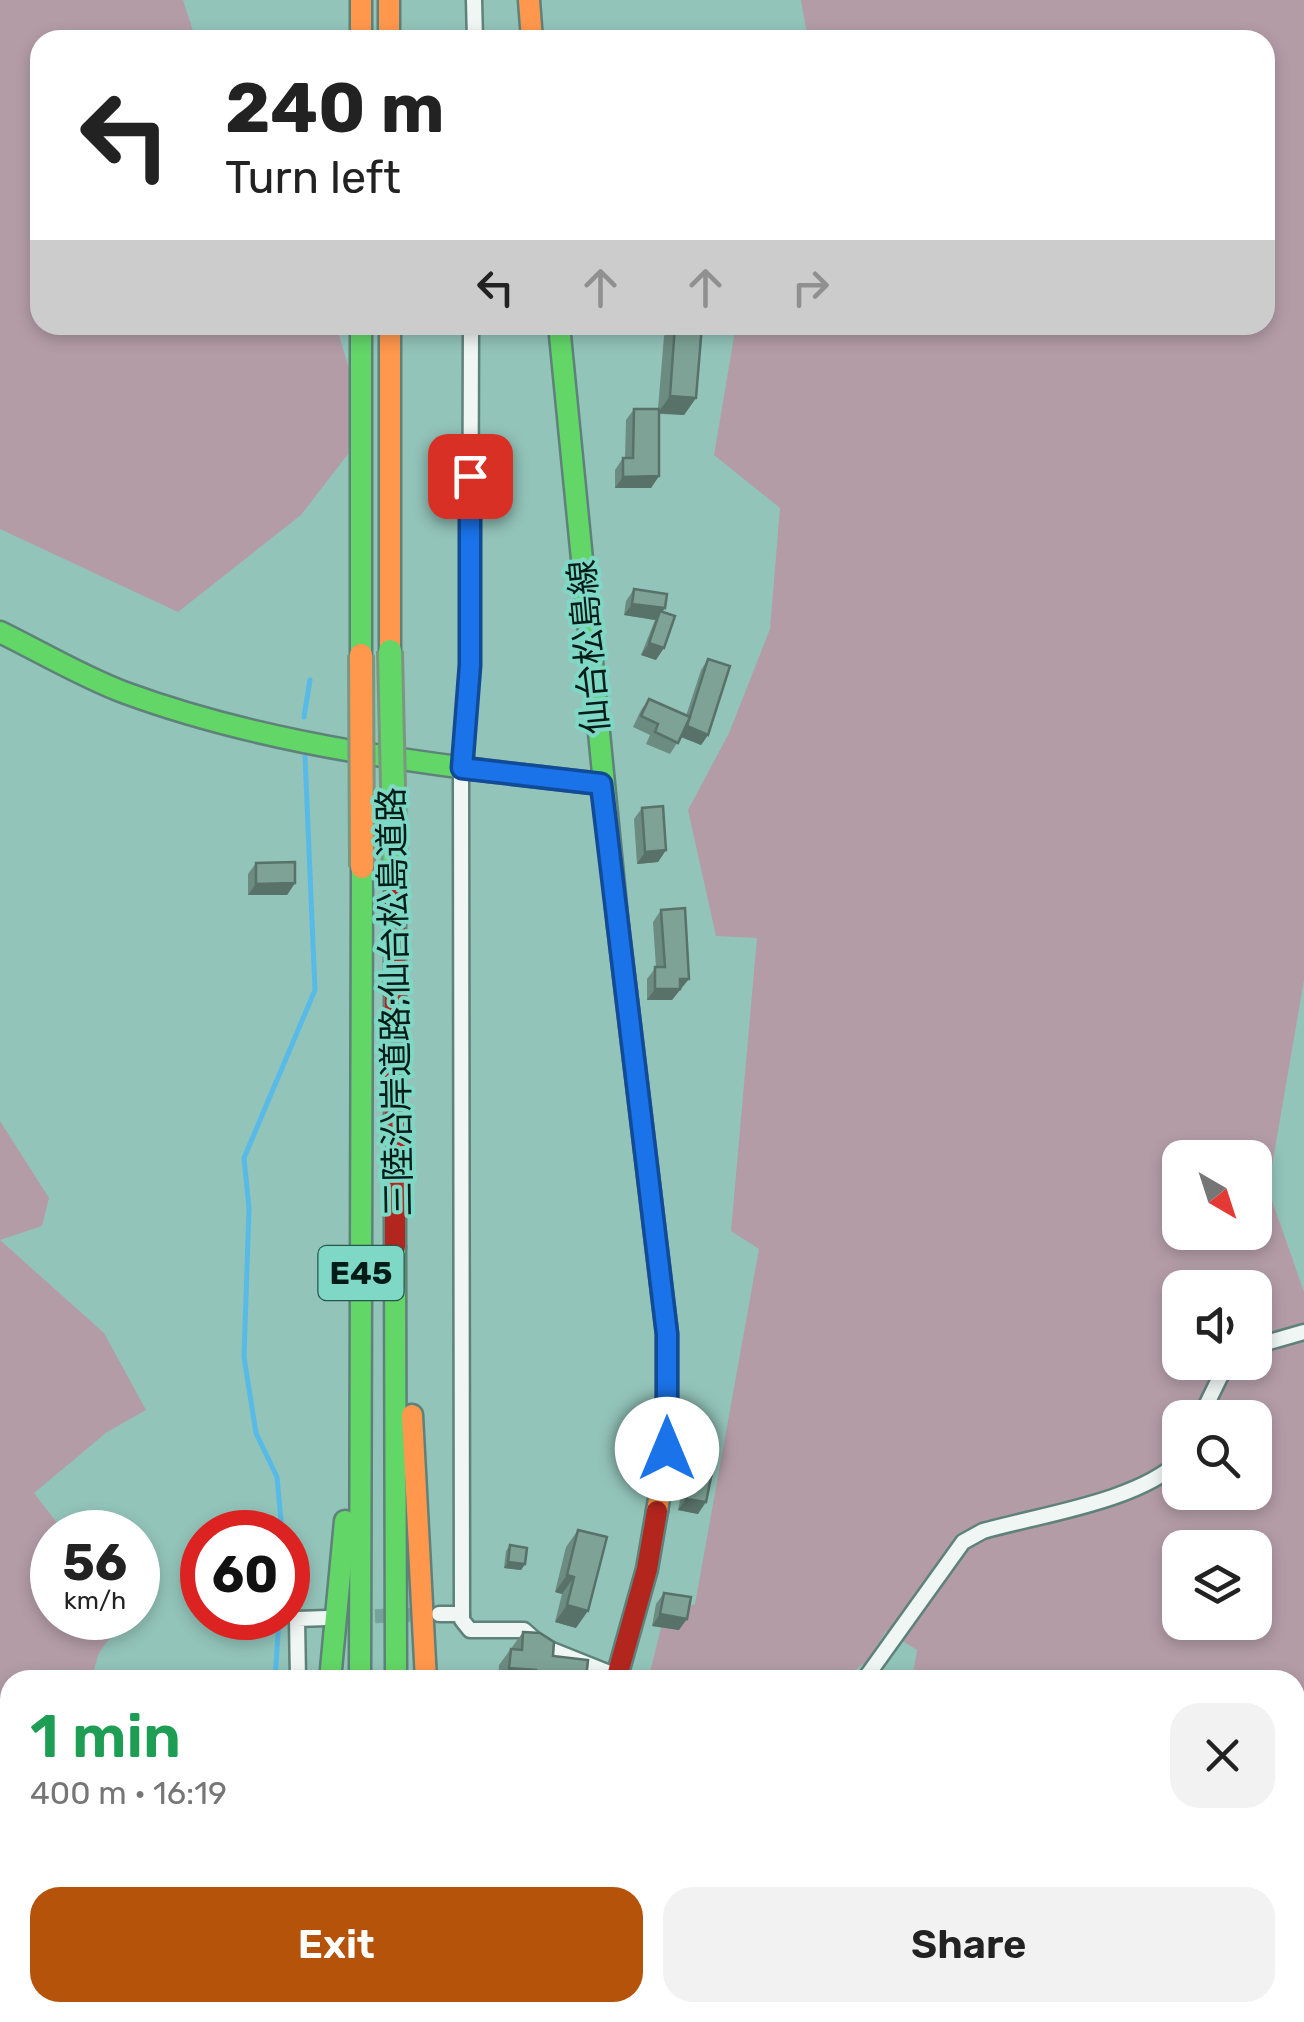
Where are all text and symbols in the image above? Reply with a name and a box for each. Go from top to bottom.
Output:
text: 240 m [225,67,445,150]
icon: left [60,70,190,200]
text: Turn left [225,151,401,204]
icon: left [468,260,523,315]
icon: ahead [573,260,628,315]
icon: ahead [678,260,733,315]
icon: right [783,260,838,315]
pin [428,434,513,519]
icon: arrive [443,449,498,504]
street label: 仙台松島線 [560,558,618,736]
street label: 三陸沿岸道路;仙台松島道路 [370,787,420,1217]
north arrow [1162,1140,1272,1250]
map controls [1162,1140,1272,1640]
road number: E45 [318,1246,404,1300]
button: sound [1162,1270,1272,1380]
position arrow [615,1397,719,1501]
button: search [1162,1400,1272,1510]
speed limit sign: 60 [180,1510,310,1640]
button: layers [1162,1530,1272,1640]
text: 56 [63,1533,127,1593]
text: km/h [64,1586,126,1615]
text: 1 min [30,1701,181,1772]
button: close [1170,1703,1275,1808]
text: 400 m · 16:19 [30,1774,227,1812]
button: Exit [30,1887,643,2002]
button: Share [663,1887,1275,2002]

